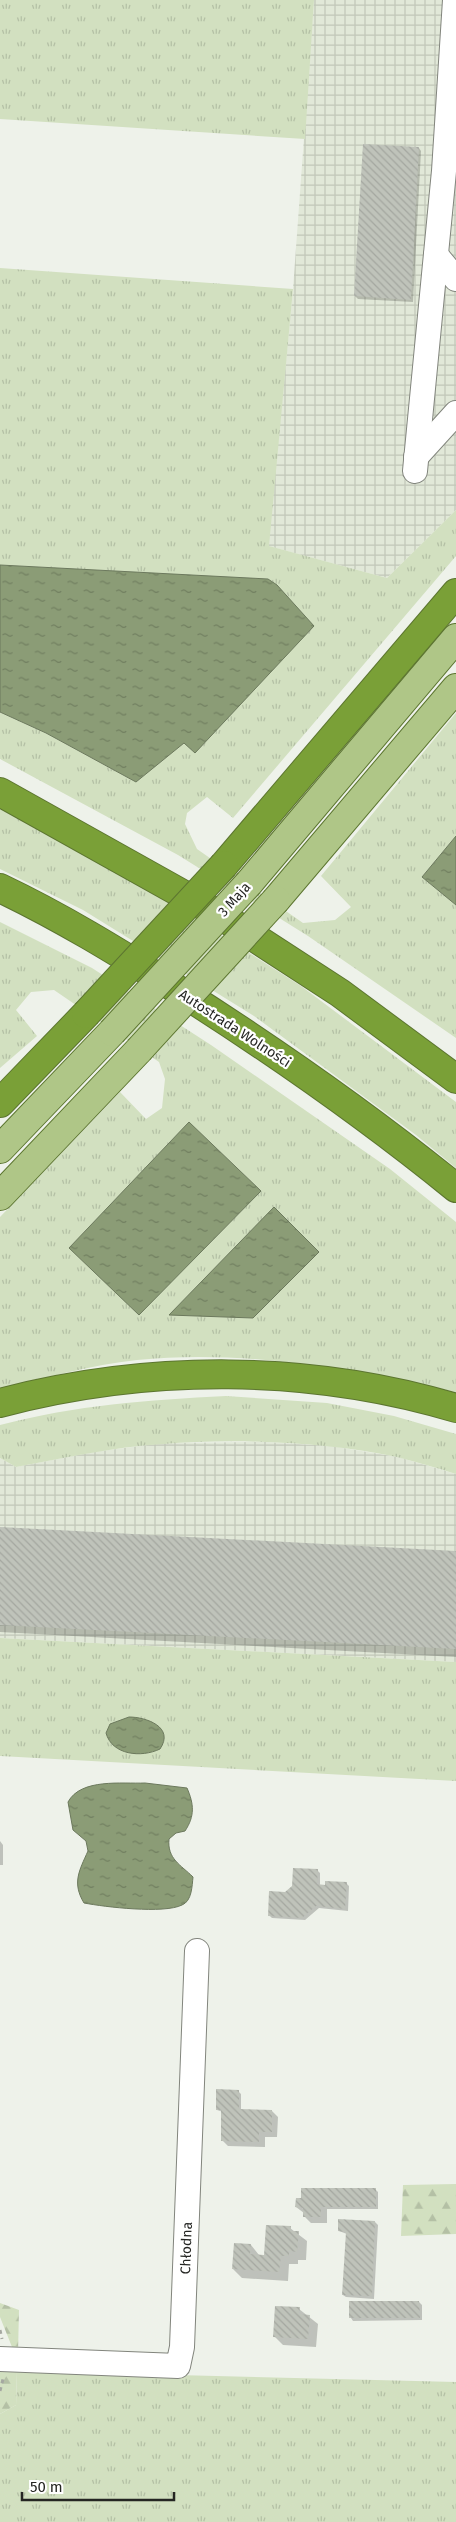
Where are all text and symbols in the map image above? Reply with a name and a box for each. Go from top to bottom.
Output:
street label: 3 Maja [214,879,254,920]
street label: Autostrada Wolności [175,986,294,1071]
street label: Chłodna [177,2221,196,2275]
scale bar [22,2470,175,2502]
text: 50 m [30,2478,63,2496]

